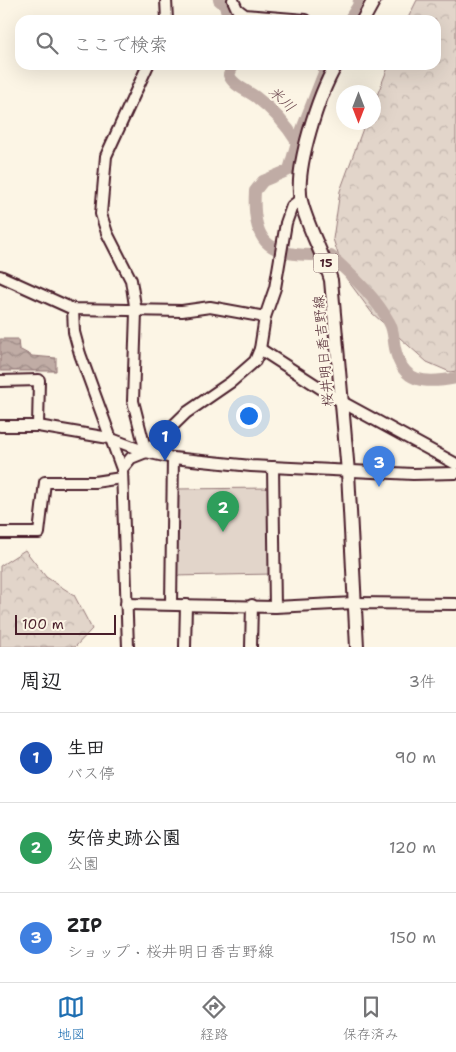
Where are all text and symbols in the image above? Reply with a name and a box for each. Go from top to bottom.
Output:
search box [15,15,441,70]
icon: search [33,29,61,57]
text: ここで検索 [73,32,168,57]
water label: 米川 [264,81,300,117]
north arrow [336,85,381,130]
road number: 15 [314,254,338,272]
street label: 桜井明日香吉野線 [309,294,337,408]
your location [236,403,262,429]
pin: 1 [149,420,181,461]
pin: 3 [363,446,395,487]
pin: 2 [207,491,239,532]
scale bar [15,612,116,635]
text: 100 m [22,615,64,633]
text: 周辺 [20,667,62,695]
text: 3件 [409,671,436,692]
text: 生田 [67,735,105,760]
text: 1 [32,747,40,768]
text: 90 m [395,747,436,768]
text: バス停 [67,763,115,784]
text: 安倍史跡公園 [67,825,181,850]
text: 2 [30,837,42,858]
text: 120 m [389,837,436,858]
text: 公園 [67,853,99,874]
text: ZIP [67,913,102,938]
text: 3 [30,927,42,948]
text: 150 m [389,927,436,948]
text: ショップ · 桜井明日香吉野線 [67,941,274,962]
tab: 地図 [57,993,85,1043]
tab: 経路 [200,993,228,1043]
tab: 保存済み [343,993,399,1043]

